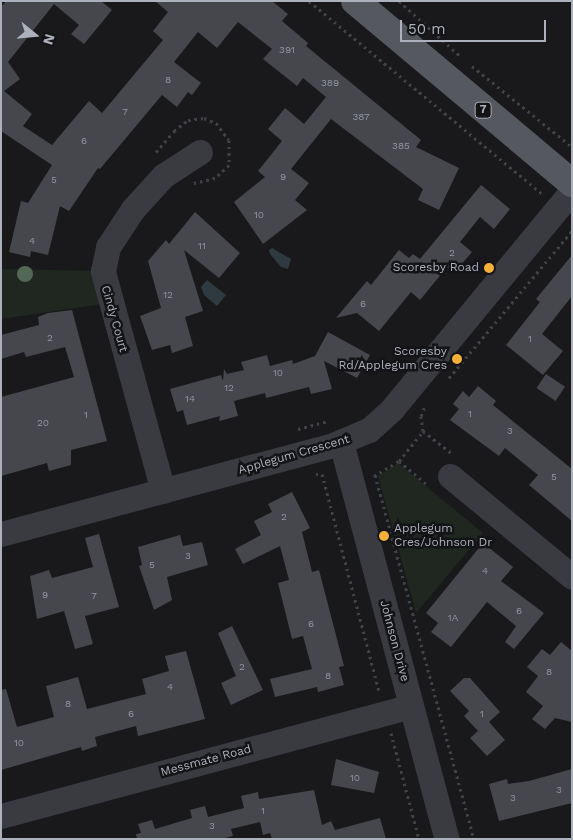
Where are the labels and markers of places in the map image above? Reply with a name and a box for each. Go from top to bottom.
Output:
place label: Scoresby Road [393,261,479,275]
marker: Scoresby Road [483,262,495,274]
place label: Scoresby Rd/Applegum Cres [339,345,447,373]
marker: Scoresby Rd/Applegum Cres [451,353,463,365]
place label: Applegum Cres/Johnson Dr [394,522,492,550]
marker: Applegum Cres/Johnson Dr [378,530,390,542]

